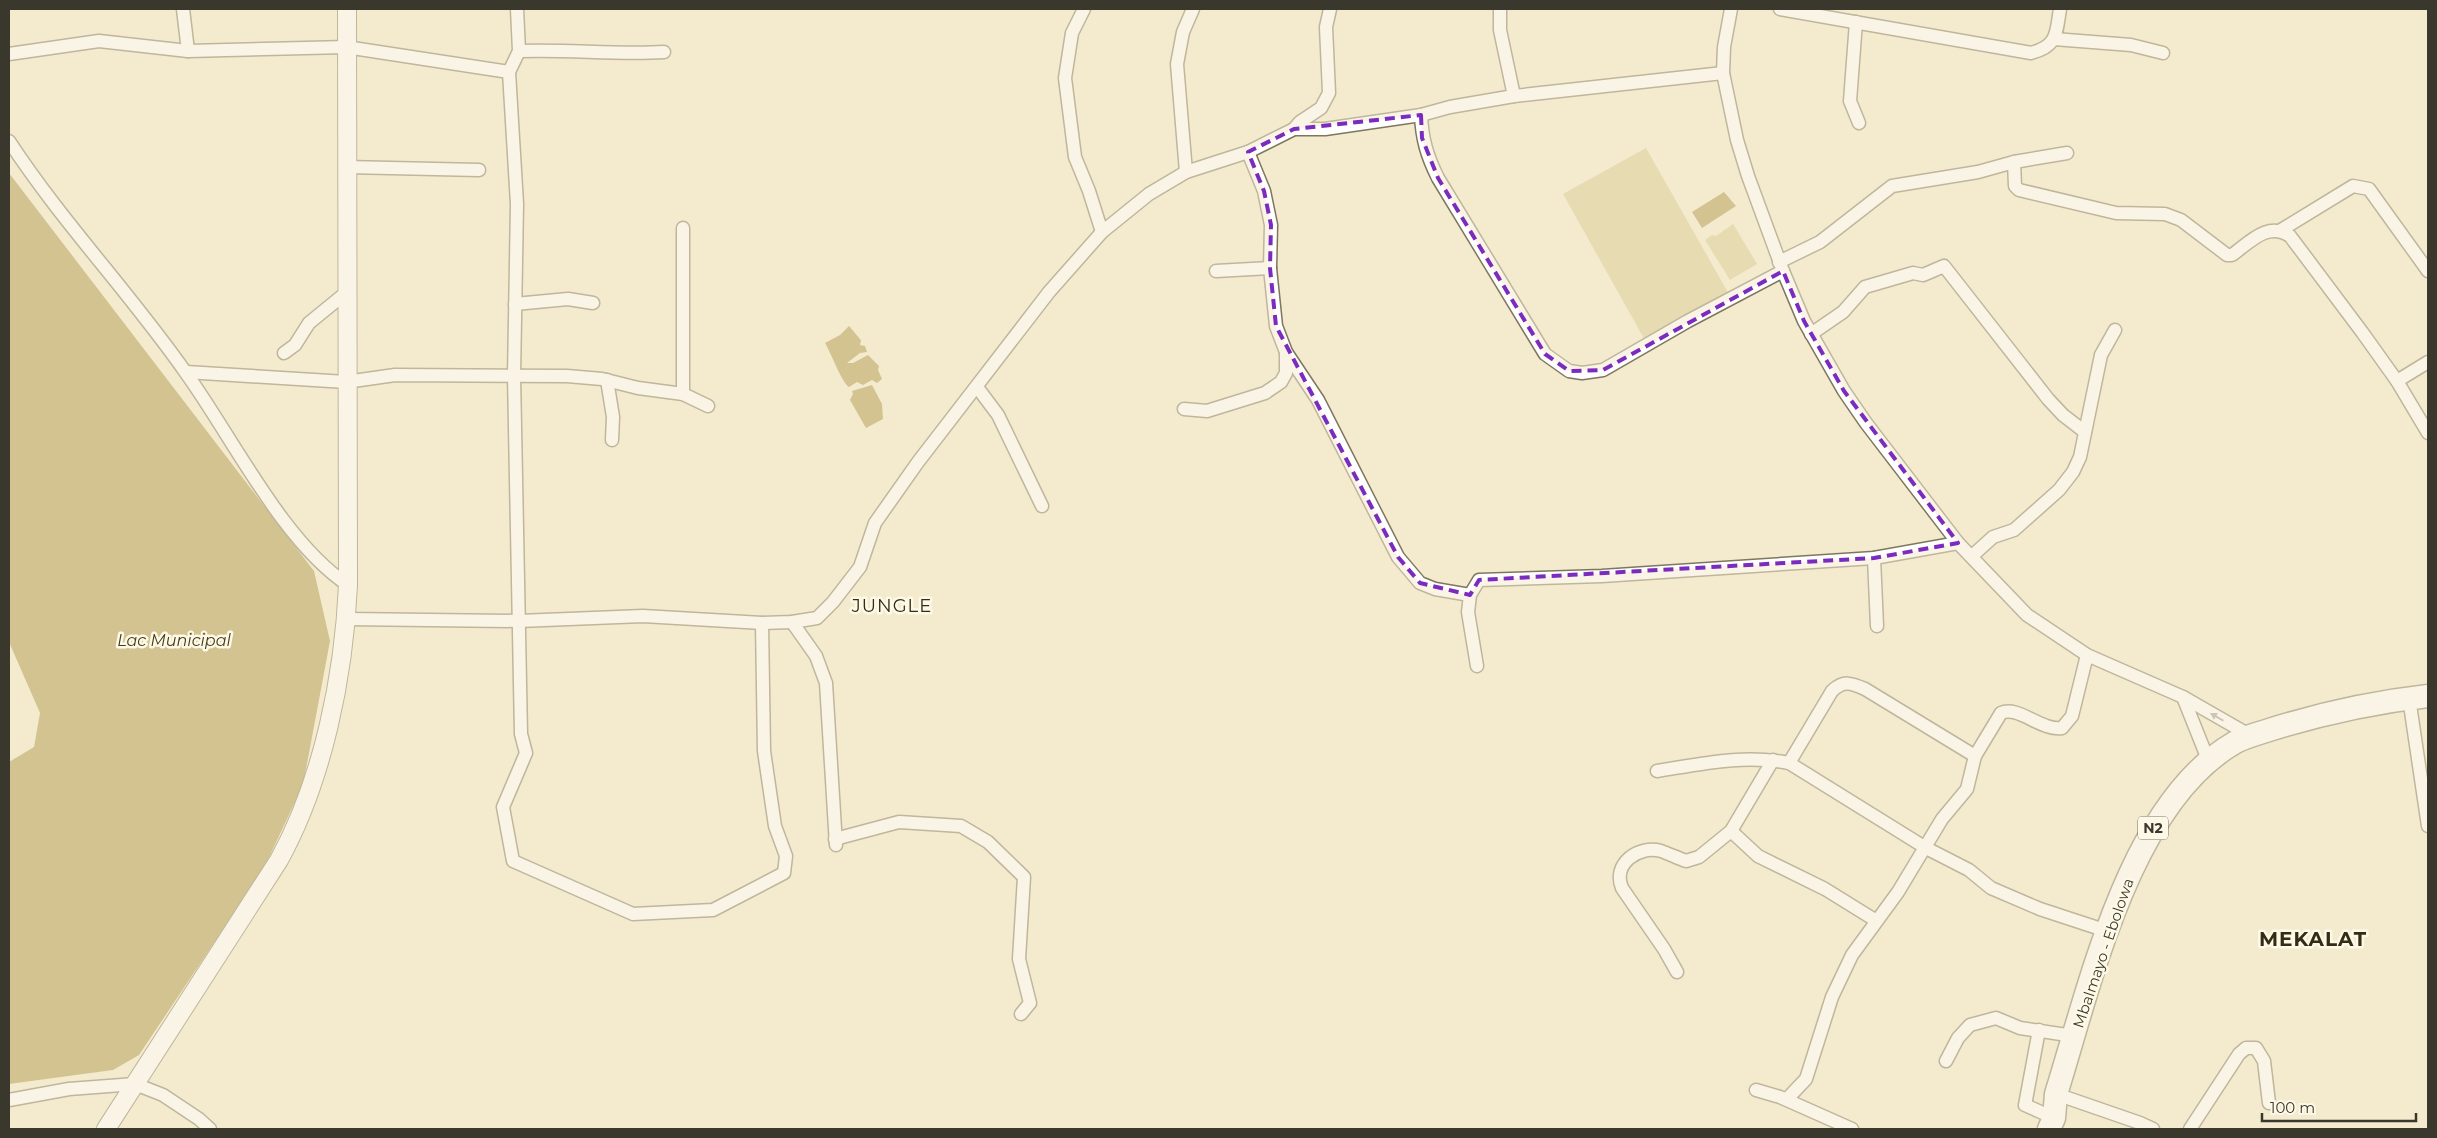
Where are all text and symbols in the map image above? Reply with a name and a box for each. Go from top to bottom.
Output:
district label: JUNGLE [851,595,932,617]
water label: Lac Municipal [117,631,232,650]
one-way arrow [2211,712,2224,721]
road number: N2 [2138,816,2168,840]
street label: Mbalmayo - Ebolowa [2068,876,2138,1030]
district label: MEKALAT [2259,927,2367,951]
scale bar [2262,1090,2416,1122]
text: 100 m [2270,1098,2315,1117]

